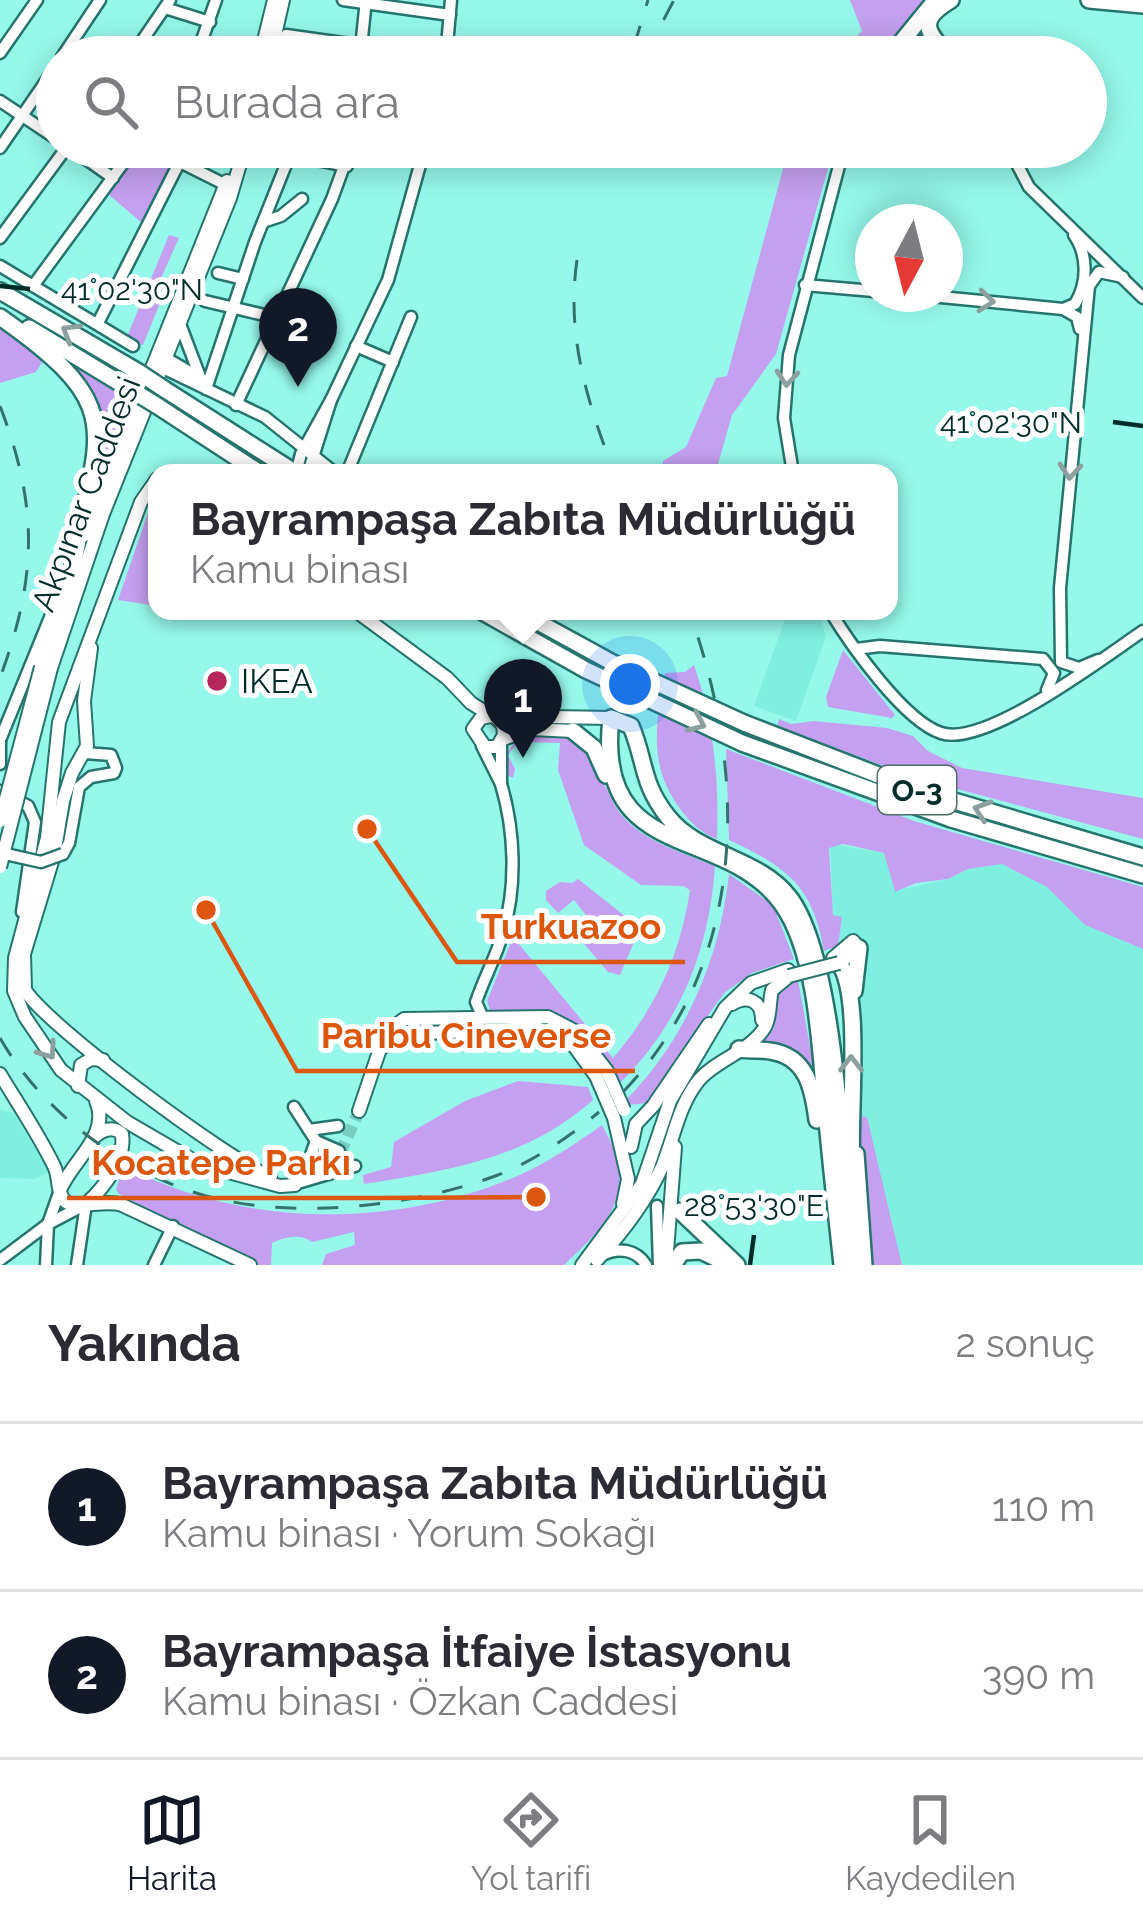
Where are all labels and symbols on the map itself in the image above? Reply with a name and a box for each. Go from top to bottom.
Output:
north arrow [855,204,963,312]
text: 41°02'30"N [61,272,203,307]
pin: 2 [259,288,337,387]
one-way arrow [977,288,996,313]
one-way arrow [61,323,83,346]
one-way arrow [774,369,800,388]
street label: Akpınar Caddesi [23,371,149,617]
text: 41°02'30"N [940,405,1082,440]
one-way arrow [1058,462,1083,481]
your location [600,654,660,714]
pin: 1 [484,659,562,758]
place label: IKEA [241,662,313,701]
marker: IKEA [204,668,230,694]
one-way arrow [684,708,706,732]
road number: O-3 [878,766,956,814]
one-way arrow [972,800,993,825]
callout: Turkuazoo [457,890,685,962]
text: Turkuazoo [481,905,661,947]
callout: Paribu Cineverse [297,999,635,1071]
text: Paribu Cineverse [321,1014,611,1056]
one-way arrow [34,1038,56,1060]
one-way arrow [838,1054,864,1072]
callout: Kocatepe Parkı [67,1126,375,1198]
text: Kocatepe Parkı [91,1141,351,1183]
text: 28°53'30"E [684,1188,824,1223]

